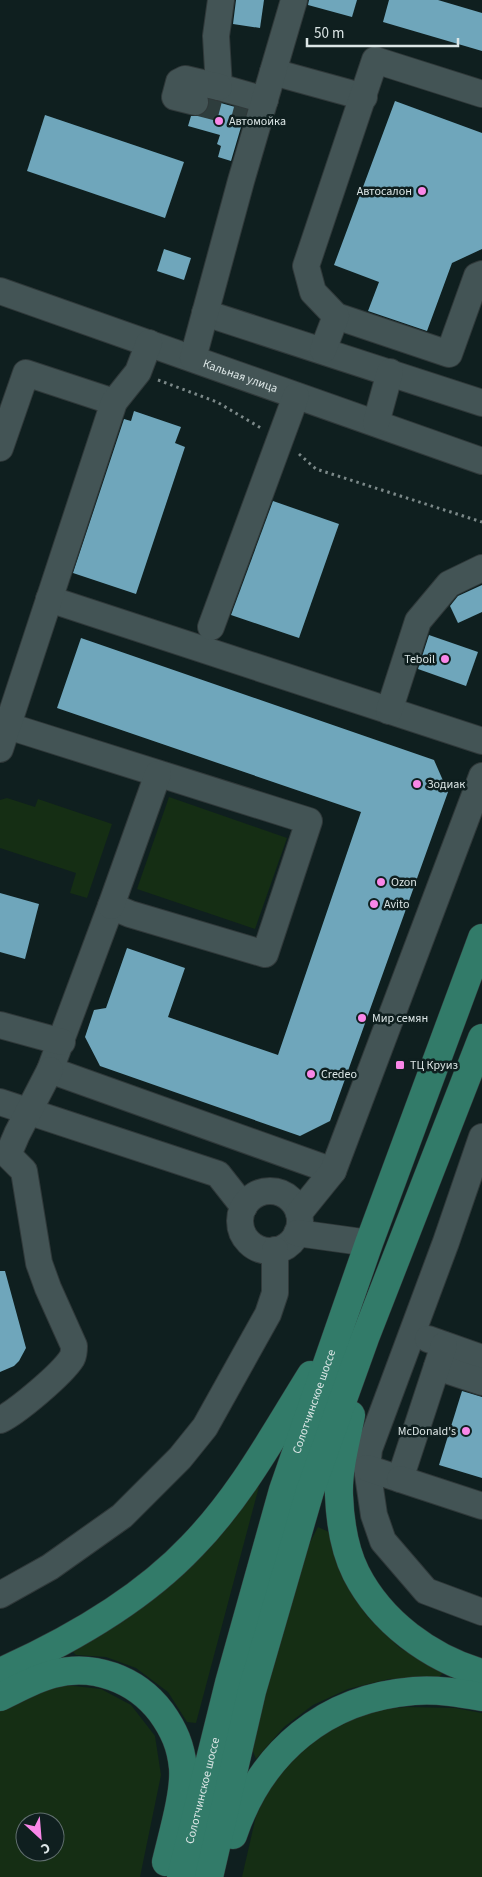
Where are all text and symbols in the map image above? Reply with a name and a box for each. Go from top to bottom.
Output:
scale bar [307,15,458,47]
text: 50 m [314,23,344,44]
place label: Автомойка [229,113,286,130]
marker: Автомойка [213,115,225,127]
place label: Автосалон [357,183,412,200]
marker: Автосалон [416,185,428,197]
street label: Кальная улица [201,355,280,397]
place label: Teboil [404,651,435,668]
marker: Teboil [439,653,451,665]
place label: Зодиак [427,776,465,793]
marker: Зодиак [411,778,423,790]
place label: Ozon [391,874,417,891]
marker: Ozon [375,876,387,888]
place label: Avito [384,896,409,913]
marker: Avito [368,898,380,910]
place label: Мир семян [372,1010,428,1027]
marker: Мир семян [356,1012,368,1024]
place label: ТЦ Круиз [410,1057,458,1074]
marker: ТЦ Круиз [394,1059,406,1071]
place label: Credeo [321,1066,357,1083]
marker: Credeo [305,1068,317,1080]
street label: Солотчинское шоссе [288,1347,340,1456]
place label: McDonald's [398,1423,456,1440]
marker: McDonald's [460,1425,472,1437]
street label: Солотчинское шоссе [181,1736,224,1846]
north arrow [15,1812,65,1862]
text: С [37,1837,53,1859]

